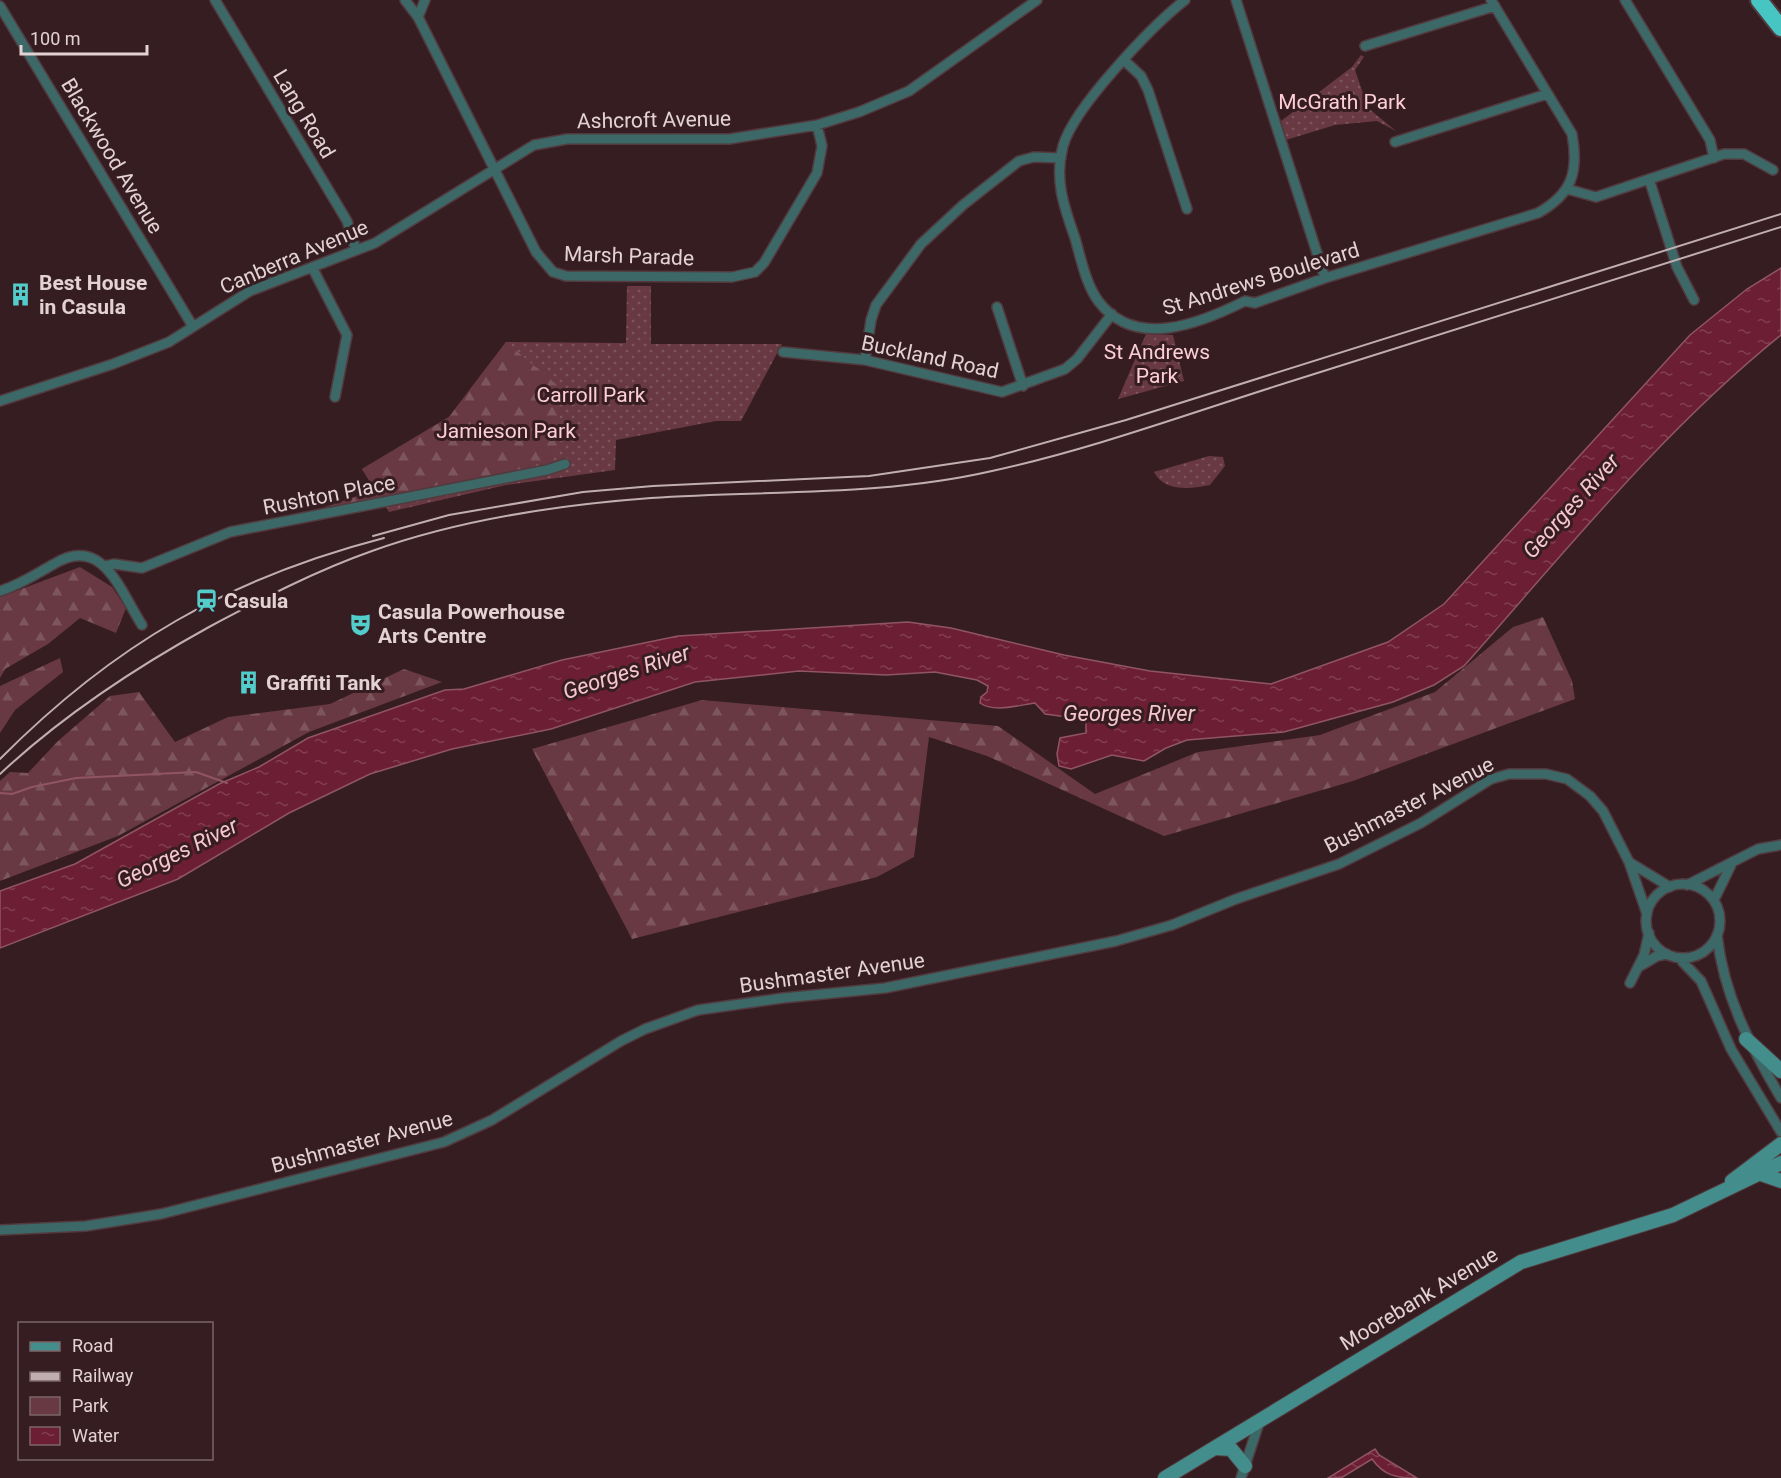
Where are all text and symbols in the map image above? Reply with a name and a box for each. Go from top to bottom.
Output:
scale bar [21,18,147,56]
text: 100 m [30,28,81,49]
street label: Lang Road [268,65,340,163]
street label: Blackwood Avenue [56,74,168,238]
park label: McGrath Park [1278,90,1406,114]
street label: Ashcroft Avenue [577,107,731,133]
street label: Canberra Avenue [216,215,372,299]
street label: St Andrews Boulevard [1160,238,1362,320]
street label: Marsh Parade [564,242,694,270]
place label: Best House in Casula [39,271,147,319]
building icon: Best House in Casula [8,282,34,308]
street label: Buckland Road [859,331,1001,383]
park label: St Andrews Park [1104,340,1210,388]
park label: Carroll Park [537,383,646,407]
park label: Jamieson Park [436,419,576,443]
water label: Georges River [1518,448,1625,563]
street label: Rushton Place [261,470,397,520]
station icon: Casula [193,588,219,614]
place label: Casula [224,589,288,613]
place label: Casula Powerhouse Arts Centre [378,600,565,648]
theatre icon: Casula Powerhouse Arts Centre [347,611,373,637]
water label: Georges River [559,640,693,704]
building icon: Graffiti Tank [235,670,261,696]
place label: Graffiti Tank [266,671,382,695]
water label: Georges River [1063,701,1196,726]
street label: Bushmaster Avenue [1320,752,1498,858]
water label: Georges River [112,813,242,893]
street label: Bushmaster Avenue [738,948,926,998]
street label: Bushmaster Avenue [269,1106,455,1178]
street label: Moorebank Avenue [1336,1242,1502,1356]
legend [18,1322,213,1460]
text: Road [72,1335,113,1356]
text: Railway [72,1365,134,1386]
text: Park [72,1395,109,1416]
text: Water [72,1425,119,1446]

